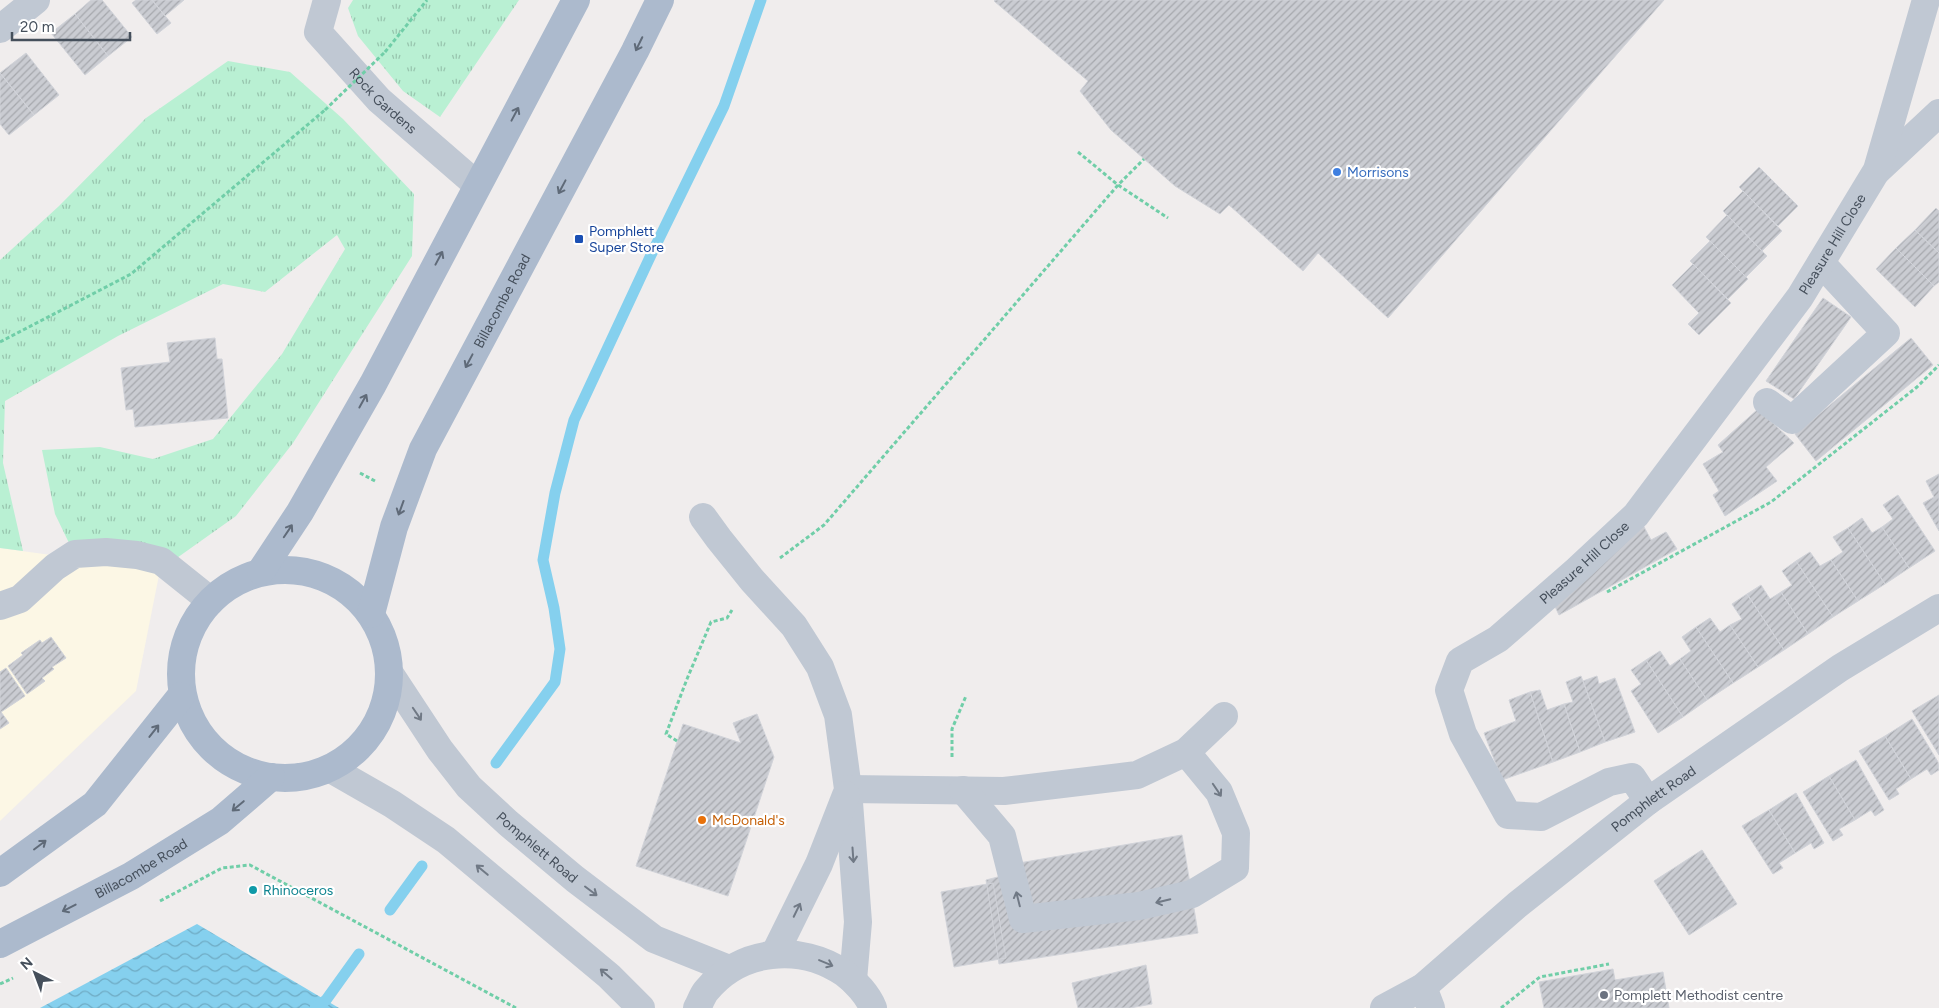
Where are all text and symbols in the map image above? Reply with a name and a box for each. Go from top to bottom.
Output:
scale bar [12,10,130,42]
text: 20 m [20,18,54,36]
one-way arrow [634,36,643,51]
street label: Rock Gardens [346,64,420,137]
one-way arrow [511,107,520,122]
place label: Morrisons [1347,164,1409,181]
marker: Morrisons [1331,166,1343,178]
one-way arrow [557,179,567,194]
street label: Pleasure Hill Close [1795,190,1869,298]
place label: Pomphlett Super Store [589,223,664,256]
marker: Pomphlett Super Store [573,233,585,245]
one-way arrow [435,251,444,266]
street label: Billacombe Road [470,251,534,351]
one-way arrow [464,354,474,369]
one-way arrow [358,395,368,409]
one-way arrow [396,500,405,516]
street label: Pleasure Hill Close [1536,517,1633,607]
one-way arrow [283,524,293,538]
one-way arrow [412,707,422,721]
one-way arrow [148,725,159,738]
street label: Pomphlett Road [1608,762,1699,836]
one-way arrow [1211,783,1222,797]
one-way arrow [231,800,244,811]
street label: Pomphlett Road [493,808,581,886]
place label: McDonald's [712,812,785,829]
marker: McDonald's [696,814,708,826]
street label: Billacombe Road [92,835,190,902]
one-way arrow [33,840,46,851]
one-way arrow [849,846,858,862]
one-way arrow [475,864,488,875]
place label: Rhinoceros [263,882,333,899]
marker: Rhinoceros [247,884,259,896]
one-way arrow [584,886,597,897]
one-way arrow [1013,891,1022,907]
one-way arrow [1155,897,1171,906]
one-way arrow [792,902,802,917]
one-way arrow [62,904,77,913]
north arrow [10,948,60,998]
text: N [17,954,36,974]
one-way arrow [818,958,833,968]
one-way arrow [600,968,613,980]
place label: Pomplett Methodist centre [1614,987,1784,1004]
marker: Pomplett Methodist centre [1598,989,1610,1001]

